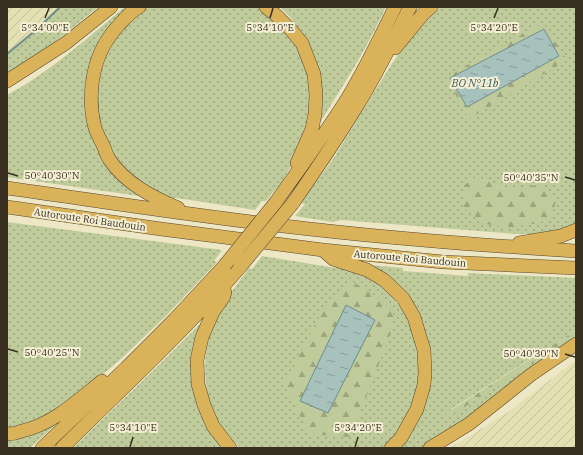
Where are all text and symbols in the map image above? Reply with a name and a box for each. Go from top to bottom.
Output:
text: 5°34'00"E [21,21,69,34]
text: 5°34'10"E [246,21,294,34]
text: 5°34'20"E [470,21,518,34]
water label: BO N°11b [451,76,499,90]
text: 50°40'30"N [25,169,80,182]
text: 50°40'35"N [504,171,559,184]
street label: Autoroute Roi Baudouin [33,205,147,234]
street label: Autoroute Roi Baudouin [353,247,467,270]
text: 50°40'25"N [25,346,80,359]
text: 50°40'30"N [504,347,559,360]
text: 5°34'10"E [109,421,157,434]
text: 5°34'20"E [334,421,382,434]

